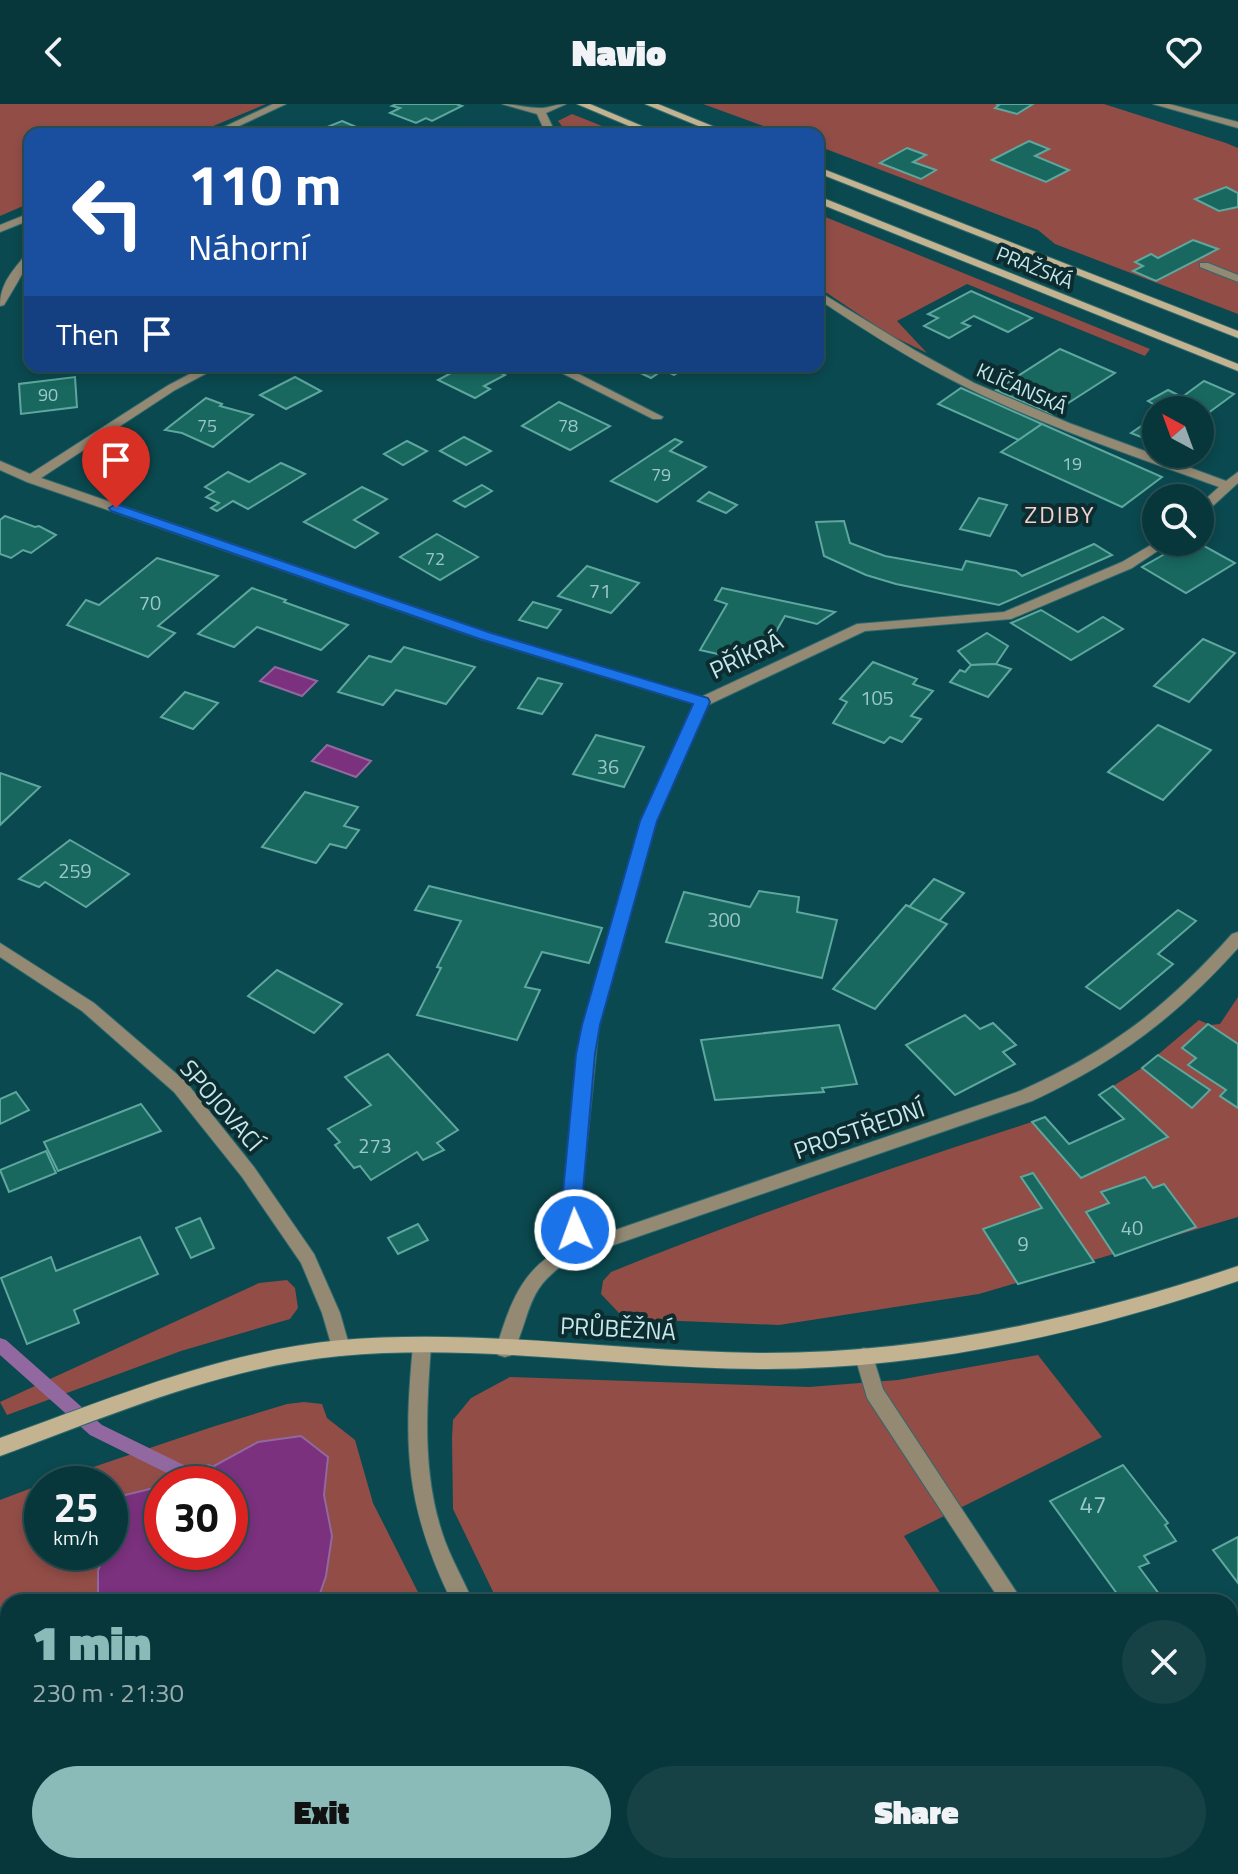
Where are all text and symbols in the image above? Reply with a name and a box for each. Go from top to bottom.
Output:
text: Navio [572,25,666,80]
icon: back [32,30,76,74]
icon: heart [1162,30,1206,74]
text: 110 m [188,142,341,227]
icon: left [56,160,160,264]
text: Náhorní [188,219,308,274]
street label: PRAŽSKÁ [992,237,1078,297]
text: Then [56,311,119,357]
icon: arrive [135,312,179,356]
street label: KLÍČANSKÁ [972,354,1072,422]
house number: 90 [38,381,58,408]
north arrow [1142,396,1214,468]
map controls [1142,396,1214,556]
house number: 75 [197,412,217,439]
house number: 78 [558,412,578,439]
pin [82,426,150,508]
icon: arrive [94,438,138,482]
house number: 19 [1062,450,1082,477]
house number: 79 [651,461,671,488]
button: search [1142,484,1214,556]
district label: ZDIBY [1024,496,1096,532]
house number: 72 [425,545,445,572]
house number: 71 [589,575,611,606]
house number: 70 [139,587,161,618]
street label: PŘÍKRÁ [703,622,789,688]
house number: 105 [860,682,894,713]
house number: 36 [597,751,619,782]
house number: 259 [58,855,92,886]
house number: 300 [707,904,741,935]
street label: SPOJOVACÍ [172,1051,273,1160]
street label: PROSTŘEDNÍ [789,1089,930,1168]
house number: 273 [358,1130,392,1161]
position arrow [533,1188,617,1272]
house number: 40 [1121,1212,1143,1243]
house number: 9 [1017,1228,1029,1259]
street label: PRŮBĚŽNÁ [559,1307,677,1349]
speed limit sign: 30 [144,1466,248,1570]
text: 25 [54,1477,98,1538]
house number: 47 [1080,1486,1106,1522]
text: km/h [53,1522,99,1553]
text: 1 min [32,1606,151,1679]
button: close [1122,1620,1206,1704]
text: 230 m · 21:30 [32,1673,184,1712]
button: Exit [32,1766,611,1858]
button: Share [627,1766,1206,1858]

